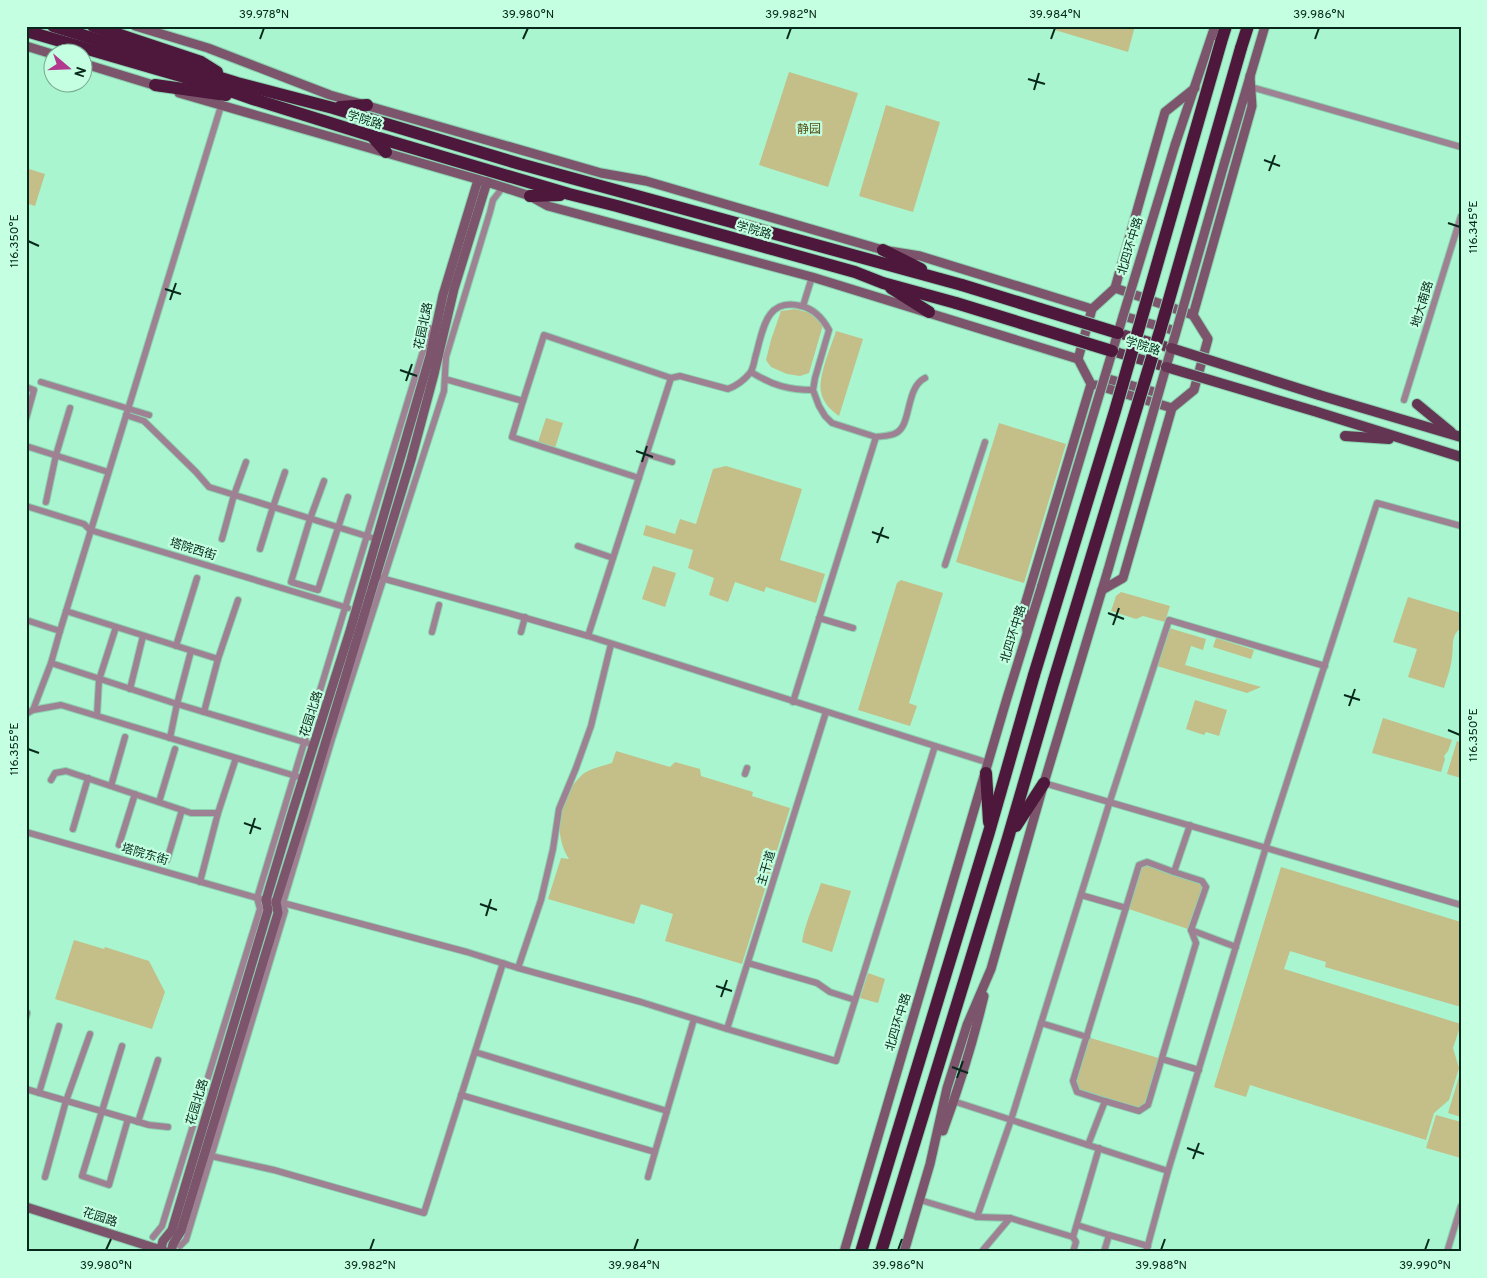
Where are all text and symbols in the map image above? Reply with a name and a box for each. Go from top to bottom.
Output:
text: 39.978°N [239,7,289,23]
text: 39.980°N [502,7,554,23]
text: 39.982°N [765,7,817,23]
text: 39.984°N [1029,7,1081,23]
text: 39.986°N [1293,7,1345,23]
north arrow [42,42,92,92]
text: N [69,64,89,79]
street label: 学院路 [345,108,384,134]
park label: 静园 [797,122,821,138]
text: 116.345°E [1466,200,1482,254]
text: 116.350°E [7,214,23,268]
street label: 北四环中路 [1115,215,1147,277]
street label: 学院路 [734,218,773,244]
street label: 地大南路 [1408,279,1438,330]
street label: 花园北路 [411,301,437,351]
street label: 学院路 [1123,334,1162,360]
street label: 塔院西街 [167,535,218,565]
street label: 北四环中路 [998,603,1030,665]
street label: 花园北路 [297,689,327,740]
text: 116.350°E [1466,708,1482,762]
text: 116.355°E [7,722,23,776]
street label: 塔院东街 [119,841,170,869]
street label: 主干道 [754,849,780,888]
street label: 北四环中路 [883,991,915,1053]
street label: 花园北路 [183,1077,213,1128]
street label: 花园路 [80,1205,119,1231]
text: 39.980°N [80,1258,132,1274]
text: 39.982°N [344,1258,396,1274]
text: 39.984°N [608,1258,660,1274]
text: 39.986°N [872,1258,924,1274]
text: 39.988°N [1135,1258,1187,1274]
text: 39.990°N [1399,1258,1451,1274]

